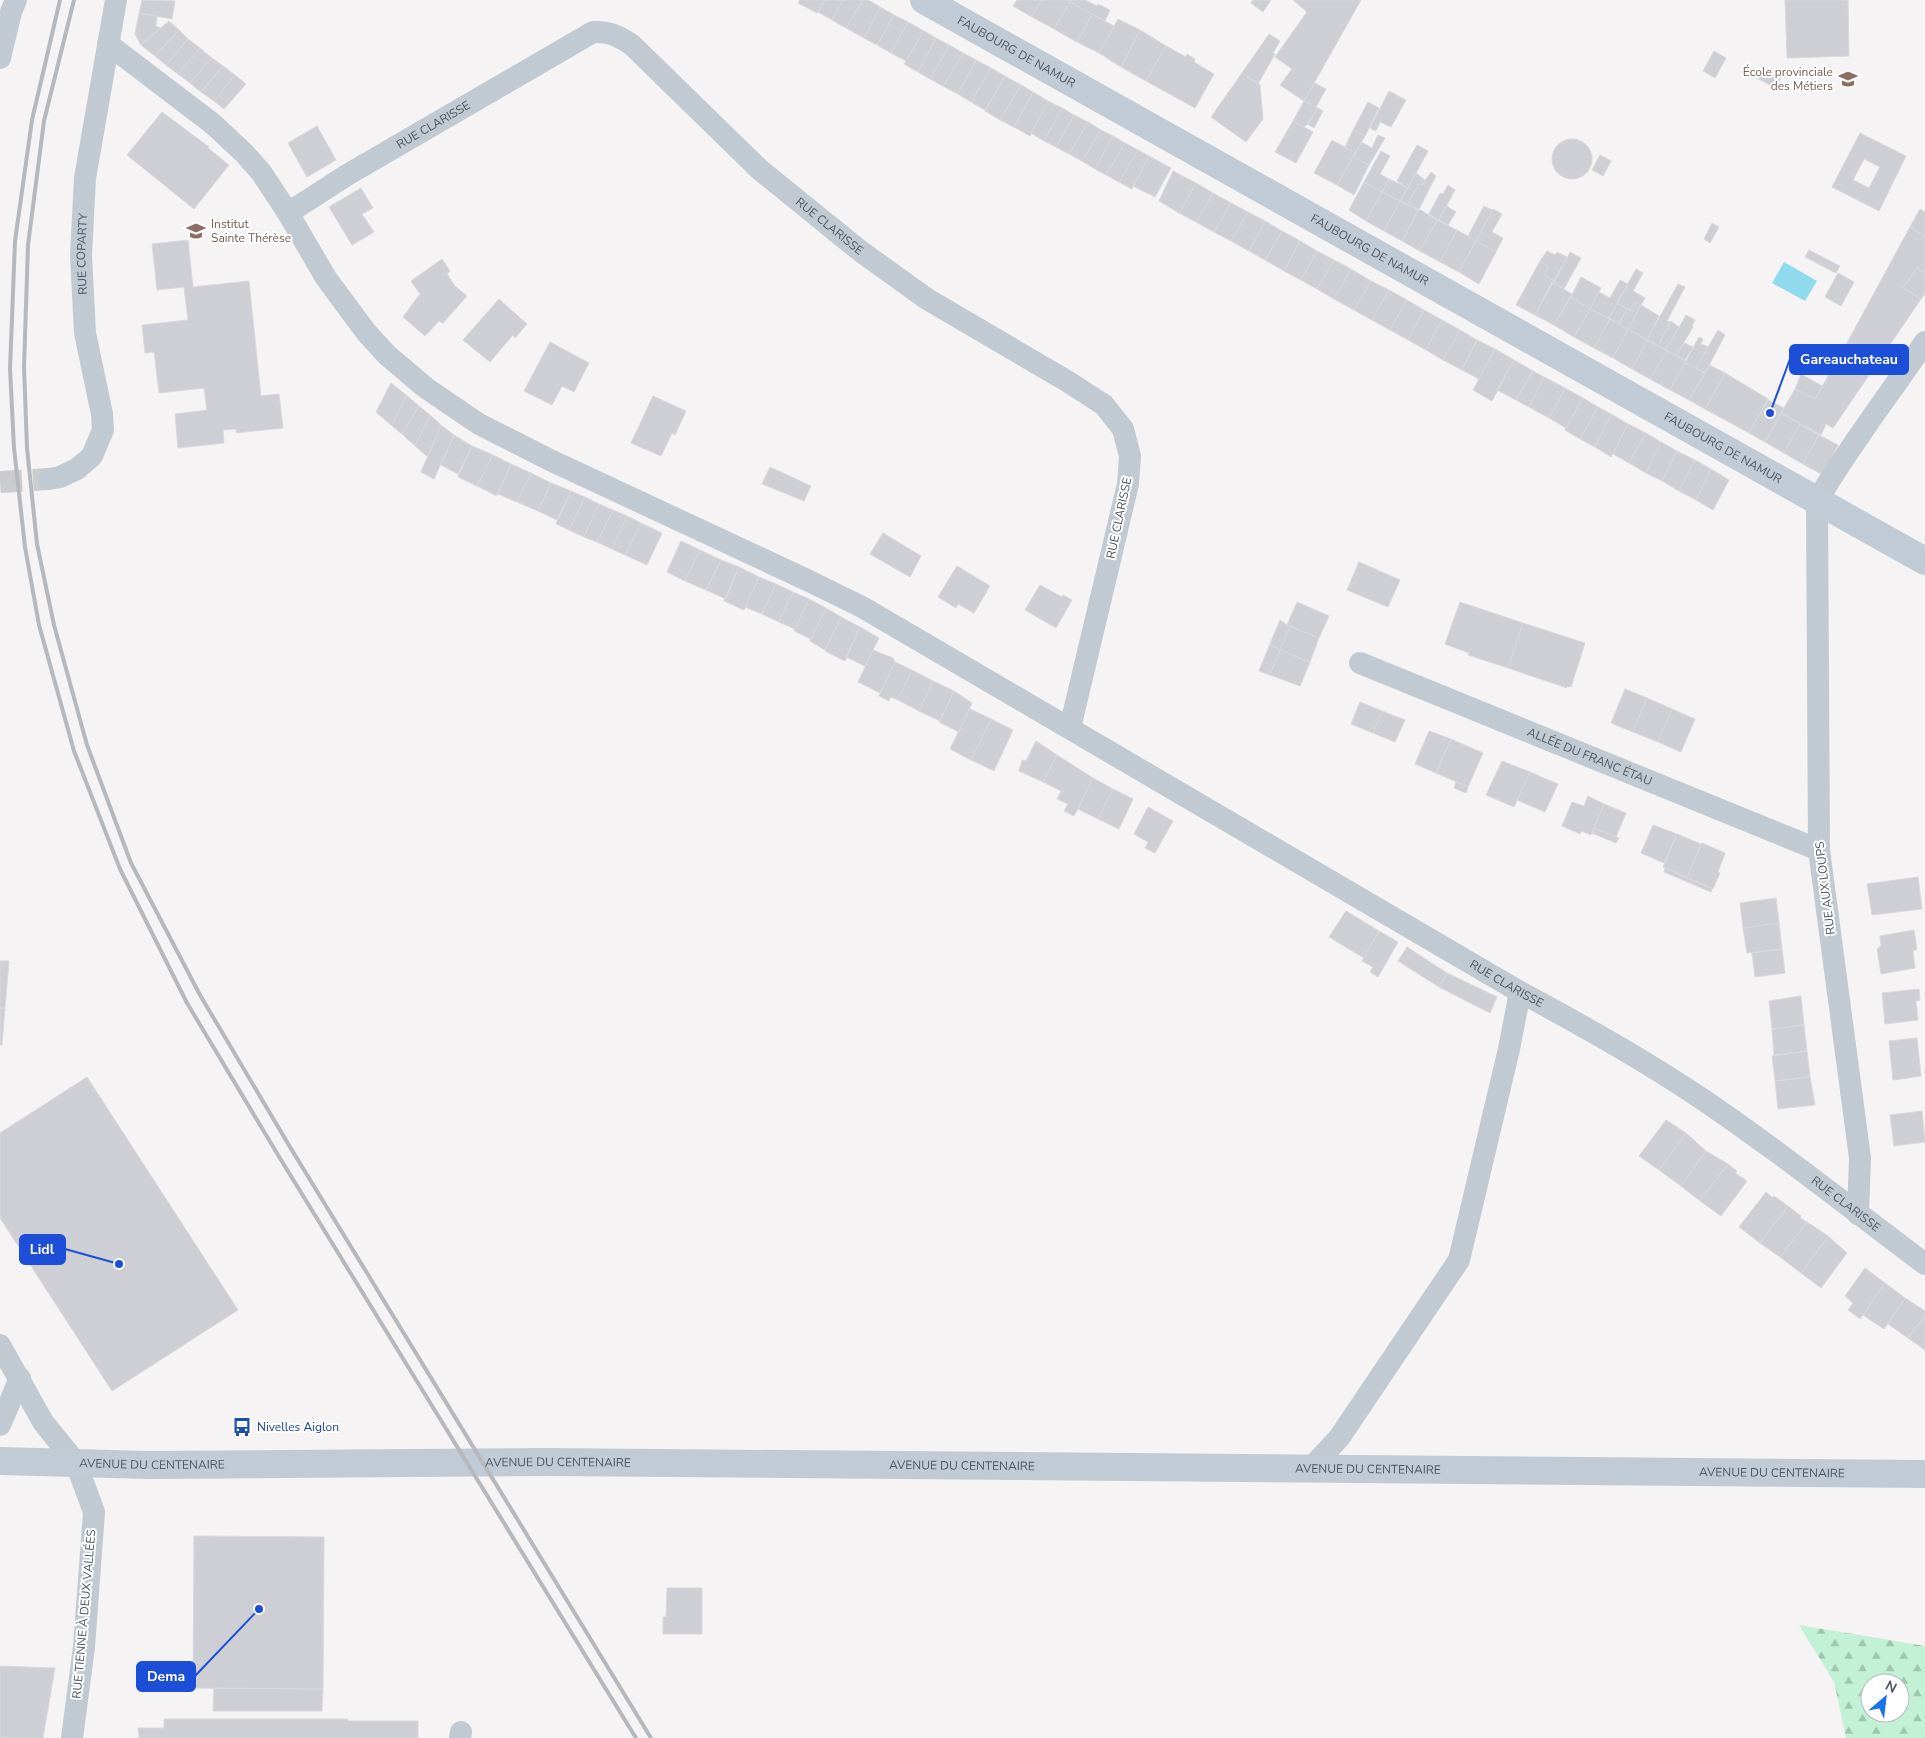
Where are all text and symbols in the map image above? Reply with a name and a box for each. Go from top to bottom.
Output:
street label: FAUBOURG DE NAMUR [955,12,1078,91]
place label: École provinciale des Métiers [1743,64,1833,94]
school or university icon: École provinciale des Métiers [1837,68,1859,90]
street label: RUE CLARISSE [393,97,473,153]
street label: RUE CLARISSE [792,194,867,259]
street label: FAUBOURG DE NAMUR [1308,210,1432,289]
street label: RUE COPARTY [73,212,91,295]
place label: Institut Sainte Thérèse [211,216,291,246]
school or university icon: Institut Sainte Thérèse [185,220,207,242]
callout: Gareauchateau [1790,345,1908,374]
text: Gareauchateau [1800,350,1898,369]
street label: FAUBOURG DE NAMUR [1661,408,1785,487]
street label: RUE CLARISSE [1103,476,1135,560]
street label: ALLÉE DU FRANC ÉTAU [1525,724,1655,789]
street label: RUE AUX LOUPS [1811,840,1839,936]
street label: RUE CLARISSE [1467,956,1546,1011]
street label: RUE CLARISSE [1808,1173,1884,1235]
callout: Lidl [20,1235,65,1264]
text: Lidl [30,1240,55,1259]
bus stop icon: Nivelles Aiglon [231,1416,253,1438]
place label: Nivelles Aiglon [257,1419,339,1435]
street label: AVENUE DU CENTENAIRE [485,1454,631,1471]
street label: AVENUE DU CENTENAIRE [79,1455,225,1473]
street label: AVENUE DU CENTENAIRE [889,1457,1035,1474]
street label: AVENUE DU CENTENAIRE [1295,1461,1441,1478]
street label: AVENUE DU CENTENAIRE [1699,1464,1845,1481]
street label: RUE TIENNE À DEUX VALLÉES [69,1529,99,1699]
callout: Dema [137,1662,195,1691]
text: Dema [147,1667,185,1686]
north arrow [1860,1673,1910,1723]
text: N [1882,1676,1900,1698]

